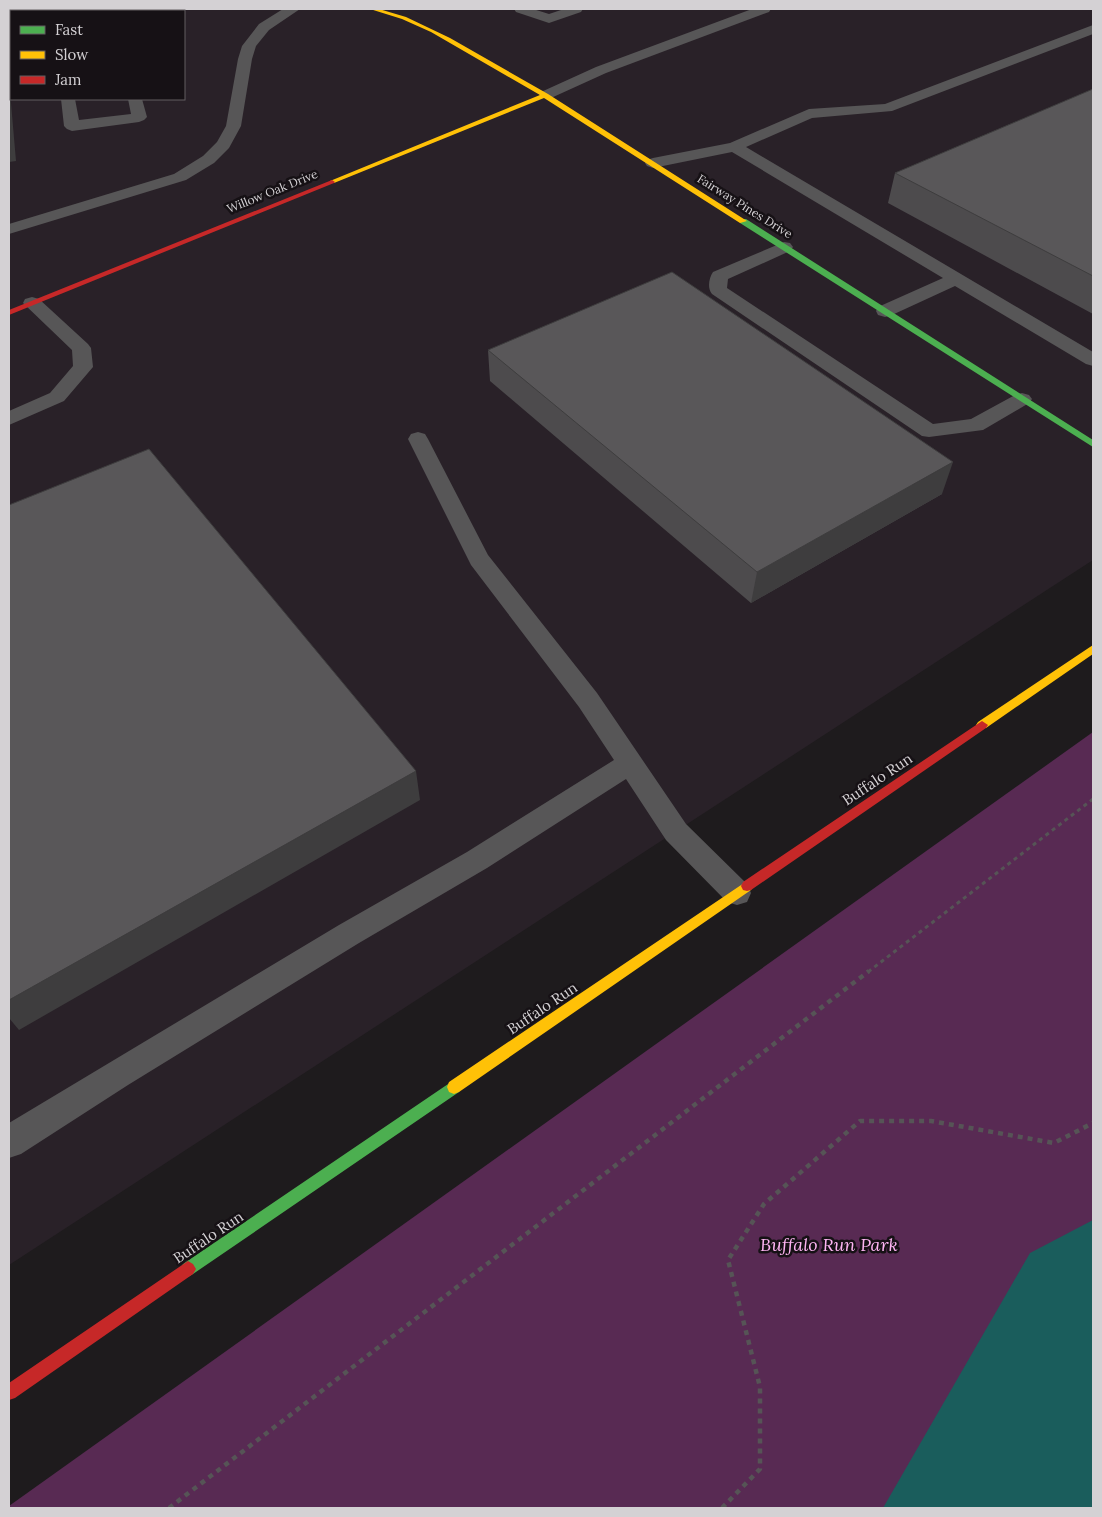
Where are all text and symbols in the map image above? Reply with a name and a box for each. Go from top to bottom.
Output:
legend [10,10,185,100]
text: Fast [55,20,83,39]
text: Slow [55,45,88,64]
text: Jam [54,70,82,89]
street label: Willow Oak Drive [224,166,320,216]
street label: Fairway Pines Drive [695,171,796,242]
street label: Buffalo Run [838,749,916,809]
street label: Buffalo Run [503,978,581,1038]
street label: Buffalo Run [169,1207,247,1267]
park label: Buffalo Run Park [760,1233,898,1256]

